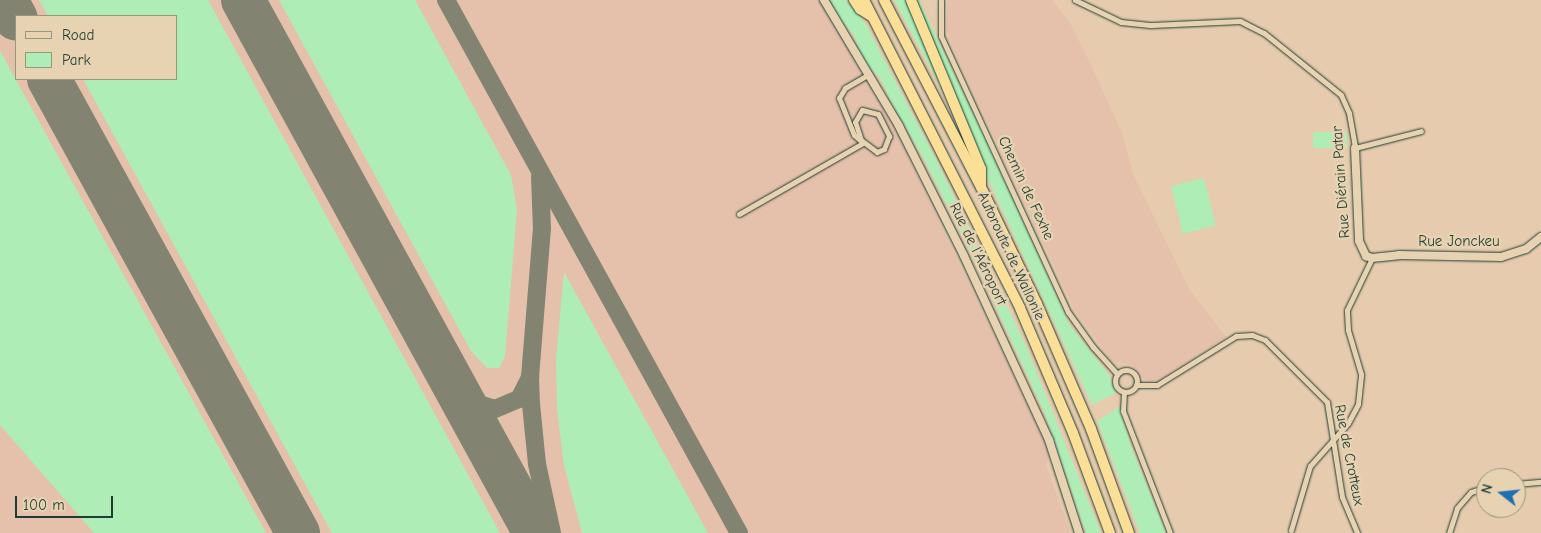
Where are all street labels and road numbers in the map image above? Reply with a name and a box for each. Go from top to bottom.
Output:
street label: Rue Diérain Patar [1328,125,1354,239]
street label: Chemin de Fexhe [994,133,1058,243]
street label: Autoroute de Wallonie [973,189,1049,323]
street label: Rue de l'Aéroport [945,200,1011,308]
street label: Rue Jonckeu [1418,233,1500,251]
street label: Rue de Crotteux [1330,403,1368,507]

